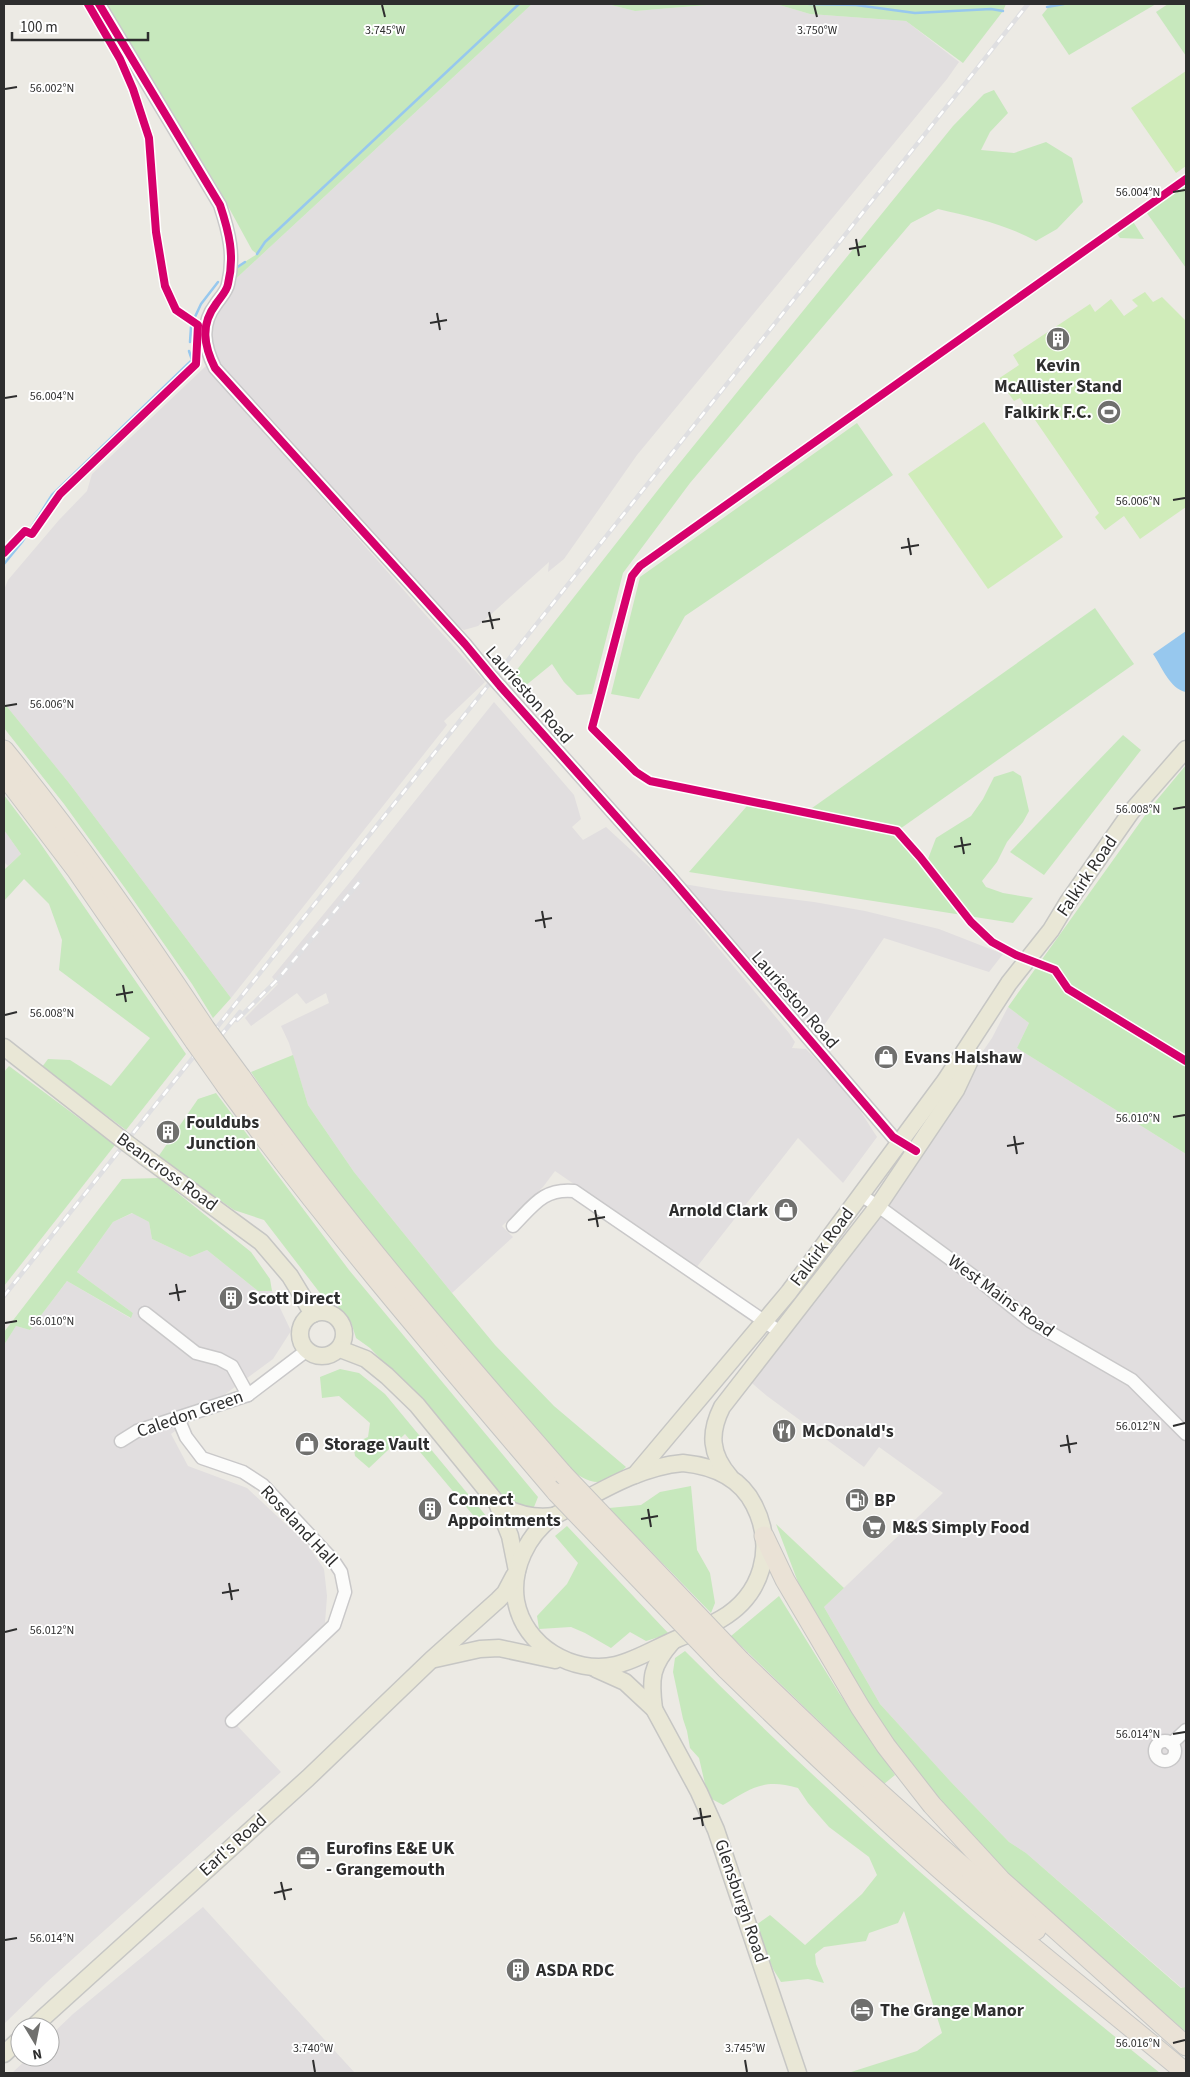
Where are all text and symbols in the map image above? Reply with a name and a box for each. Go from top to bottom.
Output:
scale bar [12,10,149,42]
text: 100 m [20,17,58,38]
text: 3.745°W [365,22,406,39]
text: 3.750°W [797,22,838,39]
text: 56.002°N [30,80,74,97]
text: 56.004°N [1116,184,1160,201]
building icon: Kevin McAllister Stand [1045,326,1071,352]
place label: Kevin McAllister Stand [994,353,1122,399]
text: 56.004°N [30,388,74,405]
sports icon: Falkirk F.C. [1096,399,1122,425]
place label: Falkirk F.C. [1004,400,1092,425]
text: 56.006°N [1116,493,1160,510]
street label: Laurieston Road [480,641,578,749]
text: 56.006°N [30,696,74,713]
text: 56.008°N [1116,801,1160,818]
street label: Falkirk Road [1051,831,1123,921]
street label: Laurieston Road [746,946,844,1054]
text: 56.008°N [30,1005,74,1022]
shop icon: Evans Halshaw [873,1044,899,1070]
place label: Evans Halshaw [904,1045,1023,1070]
place label: Fouldubs Junction [186,1110,259,1156]
text: 56.010°N [1116,1110,1160,1127]
building icon: Fouldubs Junction [155,1119,181,1145]
street label: Beancross Road [111,1127,223,1217]
shop icon: Arnold Clark [773,1197,799,1223]
place label: Arnold Clark [668,1198,768,1223]
street label: Falkirk Road [784,1202,860,1292]
street label: West Mains Road [943,1249,1059,1343]
building icon: Scott Direct [218,1285,244,1311]
place label: Scott Direct [248,1286,340,1311]
text: 56.010°N [30,1313,74,1330]
street label: Caledon Green [133,1384,247,1444]
restaurant icon: McDonald's [771,1418,797,1444]
text: 56.012°N [1116,1418,1160,1435]
place label: McDonald's [802,1419,894,1444]
shop icon: Storage Vault [294,1431,320,1457]
place label: Storage Vault [324,1432,430,1457]
street label: Roseland Hall [255,1480,343,1572]
place label: Connect Appointments [447,1487,561,1533]
fuel station icon: BP [844,1487,870,1513]
place label: BP [874,1488,896,1513]
building icon: Connect Appointments [417,1496,443,1522]
supermarket icon: M&S Simply Food [861,1514,887,1540]
place label: M&S Simply Food [892,1515,1030,1540]
text: 56.012°N [30,1622,74,1639]
text: 56.014°N [1116,1726,1160,1743]
street label: Earl's Road [194,1808,272,1882]
place label: Eurofins E&E UK - Grangemouth [326,1836,455,1882]
street label: Glensburgh Road [708,1836,774,1966]
office icon: Eurofins E&E UK - Grangemouth [295,1845,321,1871]
text: 56.014°N [30,1930,74,1947]
building icon: ASDA RDC [505,1957,531,1983]
place label: ASDA RDC [535,1958,615,1983]
hotel icon: The Grange Manor [849,1997,875,2023]
place label: The Grange Manor [880,1998,1025,2023]
north arrow [10,2017,60,2067]
text: 56.016°N [1116,2035,1160,2052]
text: 3.740°W [293,2040,334,2057]
text: 3.745°W [725,2040,766,2057]
text: N [31,2043,43,2064]

